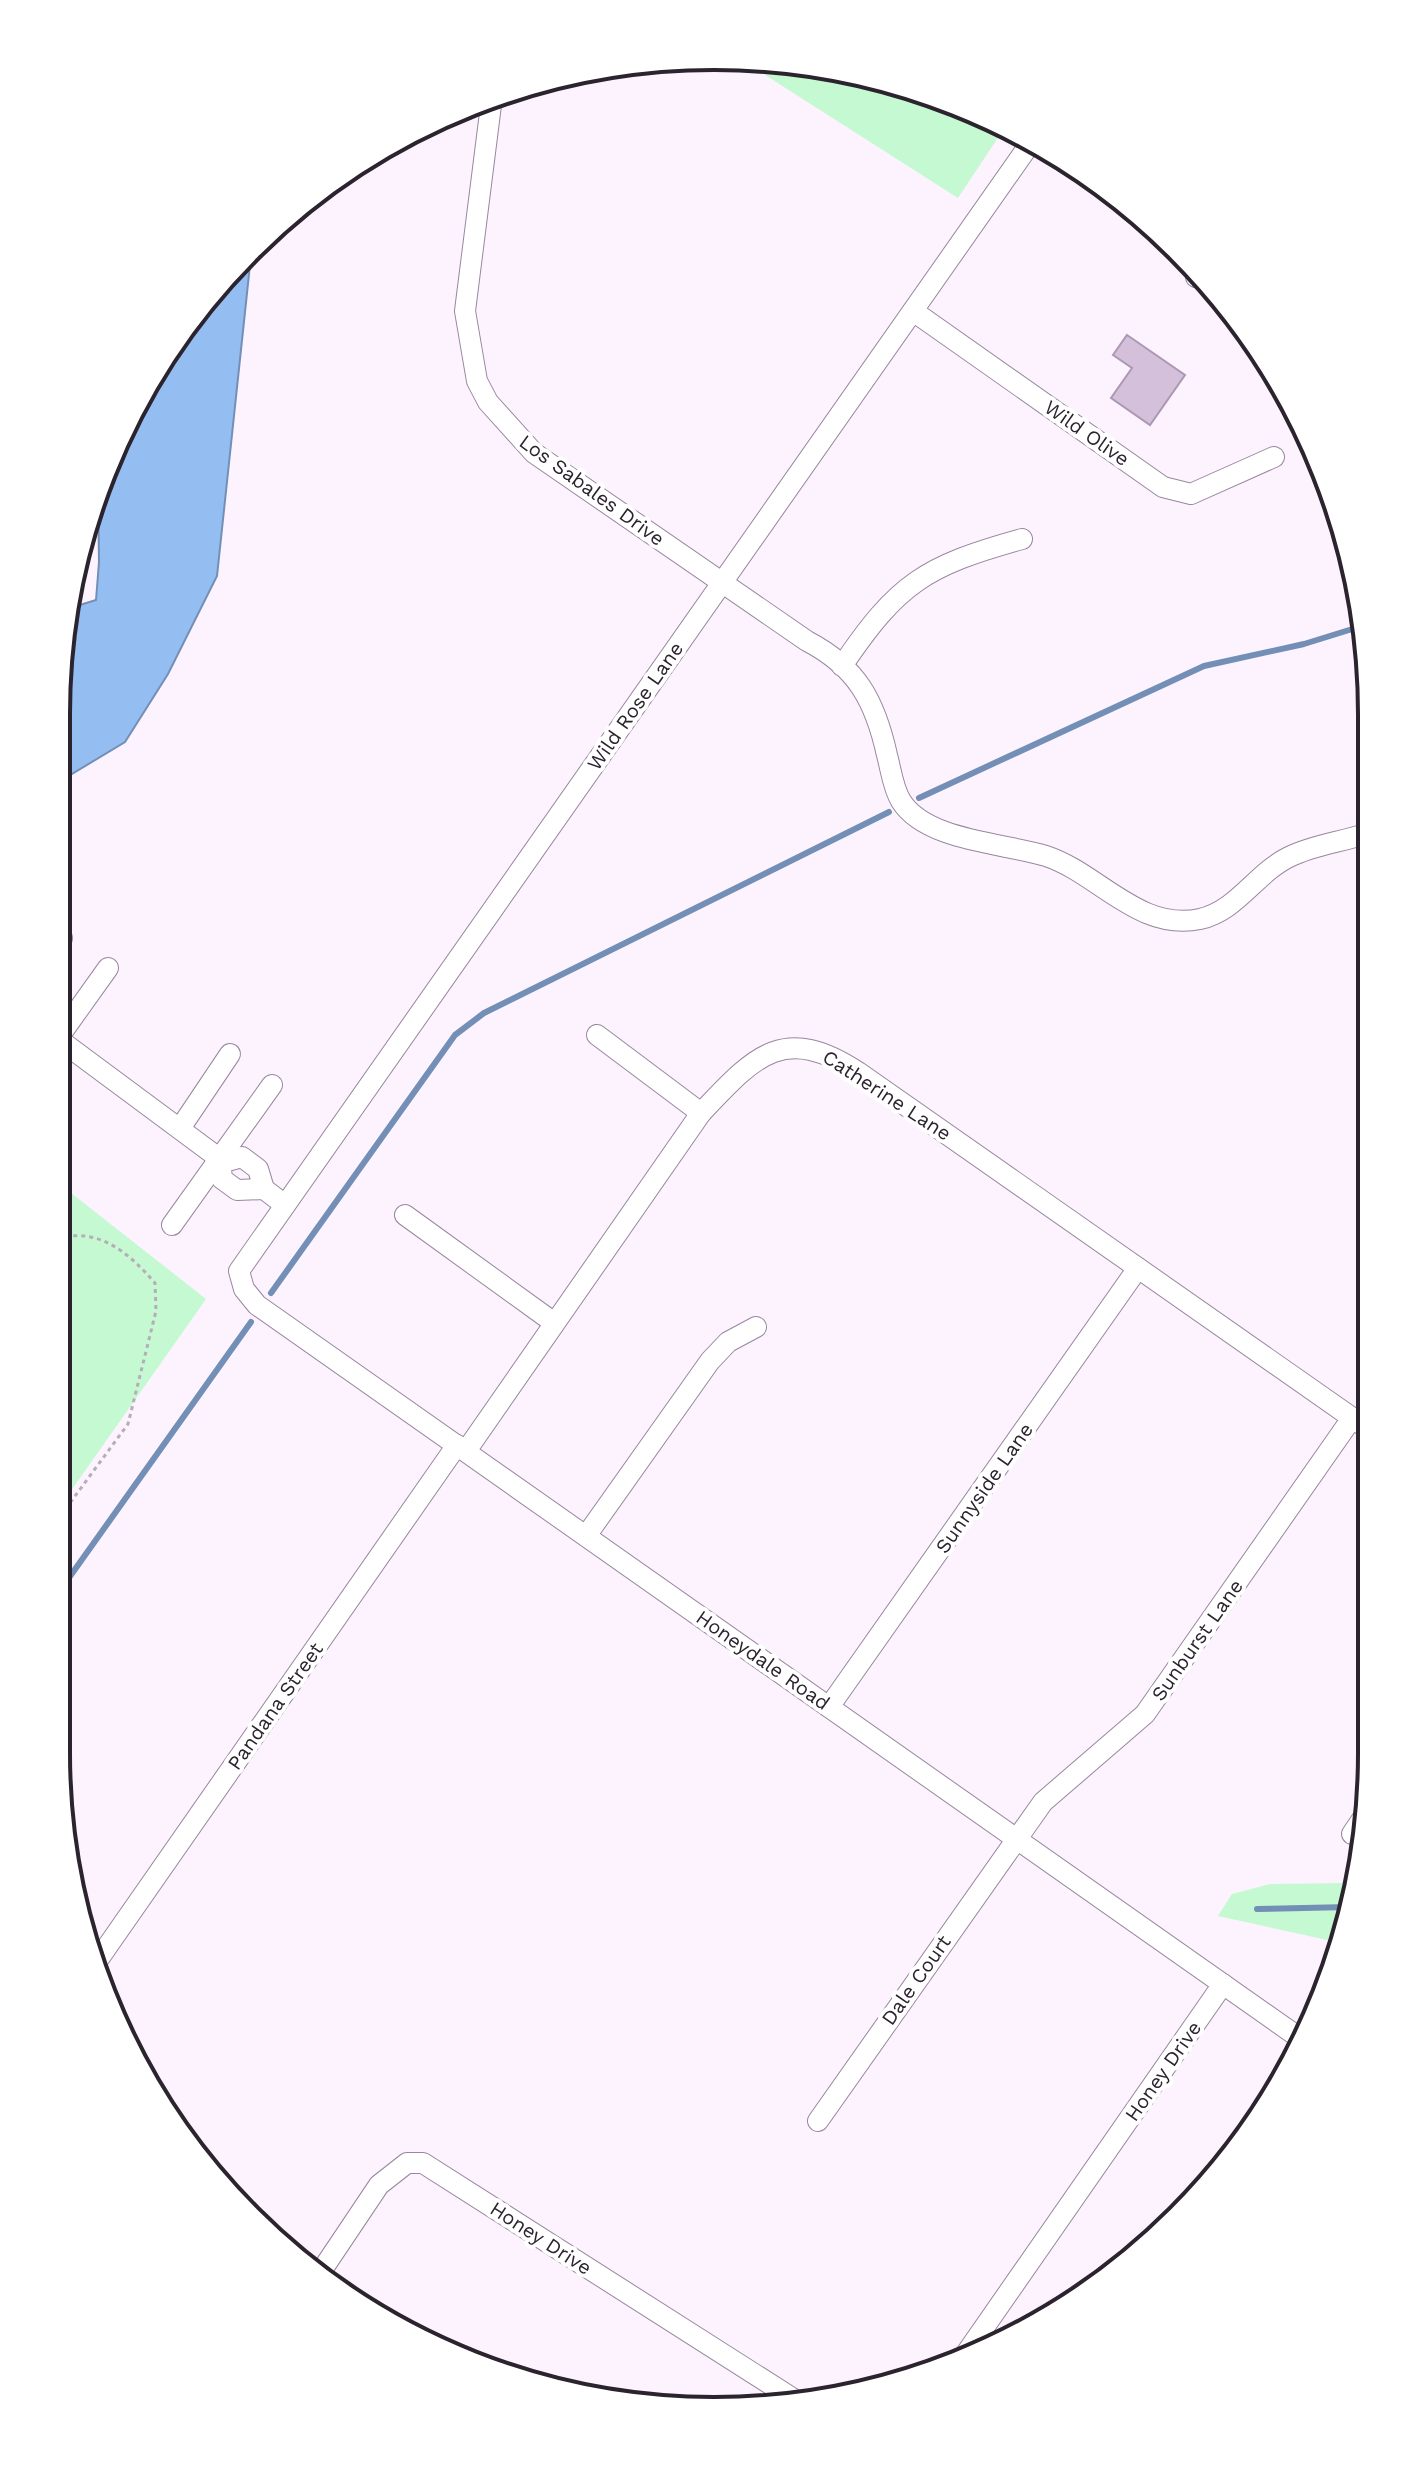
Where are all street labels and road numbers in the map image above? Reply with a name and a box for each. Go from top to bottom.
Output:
street label: Wild Olive [1040,395,1134,471]
street label: Los Sabales Drive [515,429,669,551]
street label: Wild Rose Lane [582,637,688,775]
street label: Catherine Lane [818,1045,956,1145]
street label: Sunnyside Lane [930,1418,1038,1558]
street label: Sunburst Lane [1146,1575,1248,1705]
street label: Honeydale Road [692,1605,834,1715]
street label: Pandana Street [222,1637,328,1774]
street label: Dale Court [876,1930,956,2030]
street label: Honey Drive [1120,2016,1206,2126]
street label: Honey Drive [486,2196,596,2280]

